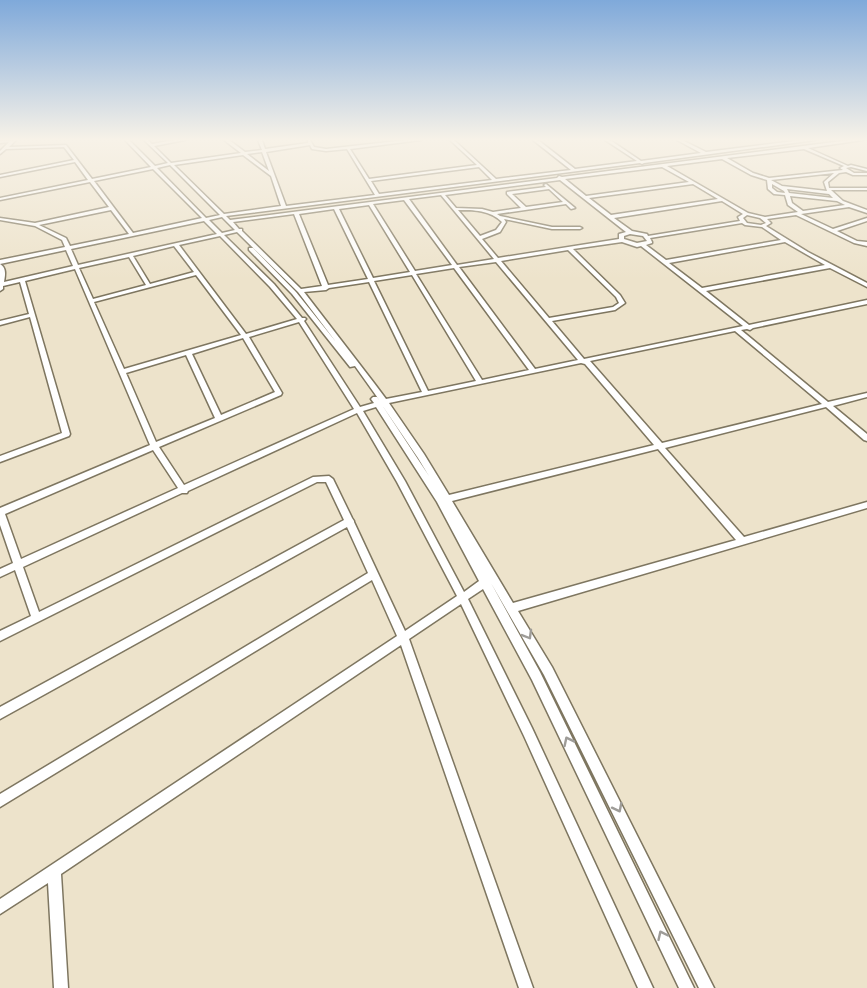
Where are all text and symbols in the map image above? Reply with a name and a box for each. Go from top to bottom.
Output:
one-way arrow [520,629,532,639]
one-way arrow [563,736,575,747]
one-way arrow [610,802,622,813]
one-way arrow [658,930,670,941]

